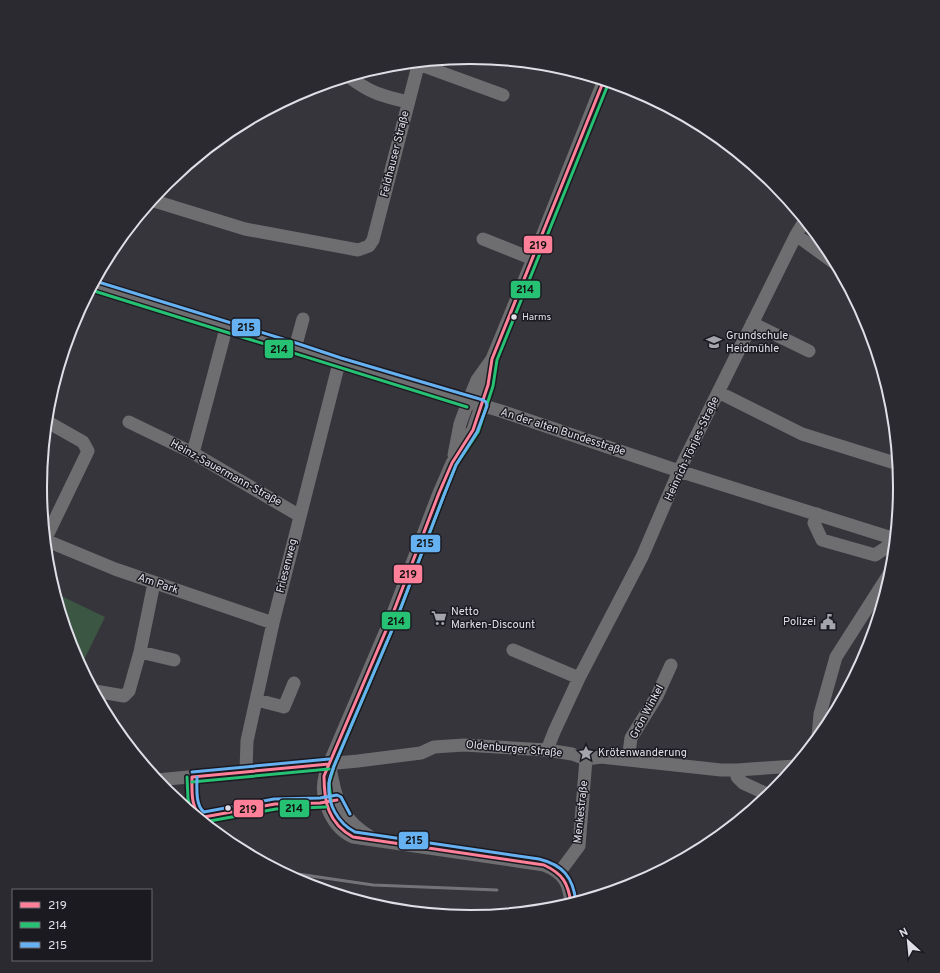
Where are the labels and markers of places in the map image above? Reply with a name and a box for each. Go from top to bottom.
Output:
place label: Harms [522,311,551,324]
marker: Harms [509,312,519,322]
place label: Grundschule Heidmühle [726,329,788,356]
school or university icon: Grundschule Heidmühle [705,333,723,351]
place label: Netto Marken-Discount [451,605,535,632]
supermarket icon: Netto Marken-Discount [430,609,448,627]
public building icon: Polizei [819,613,837,631]
place label: Polizei [783,615,816,629]
place icon: Krötenwanderung [577,744,595,762]
place label: Krötenwanderung [598,746,687,760]
unlabelled marker [223,803,233,813]

